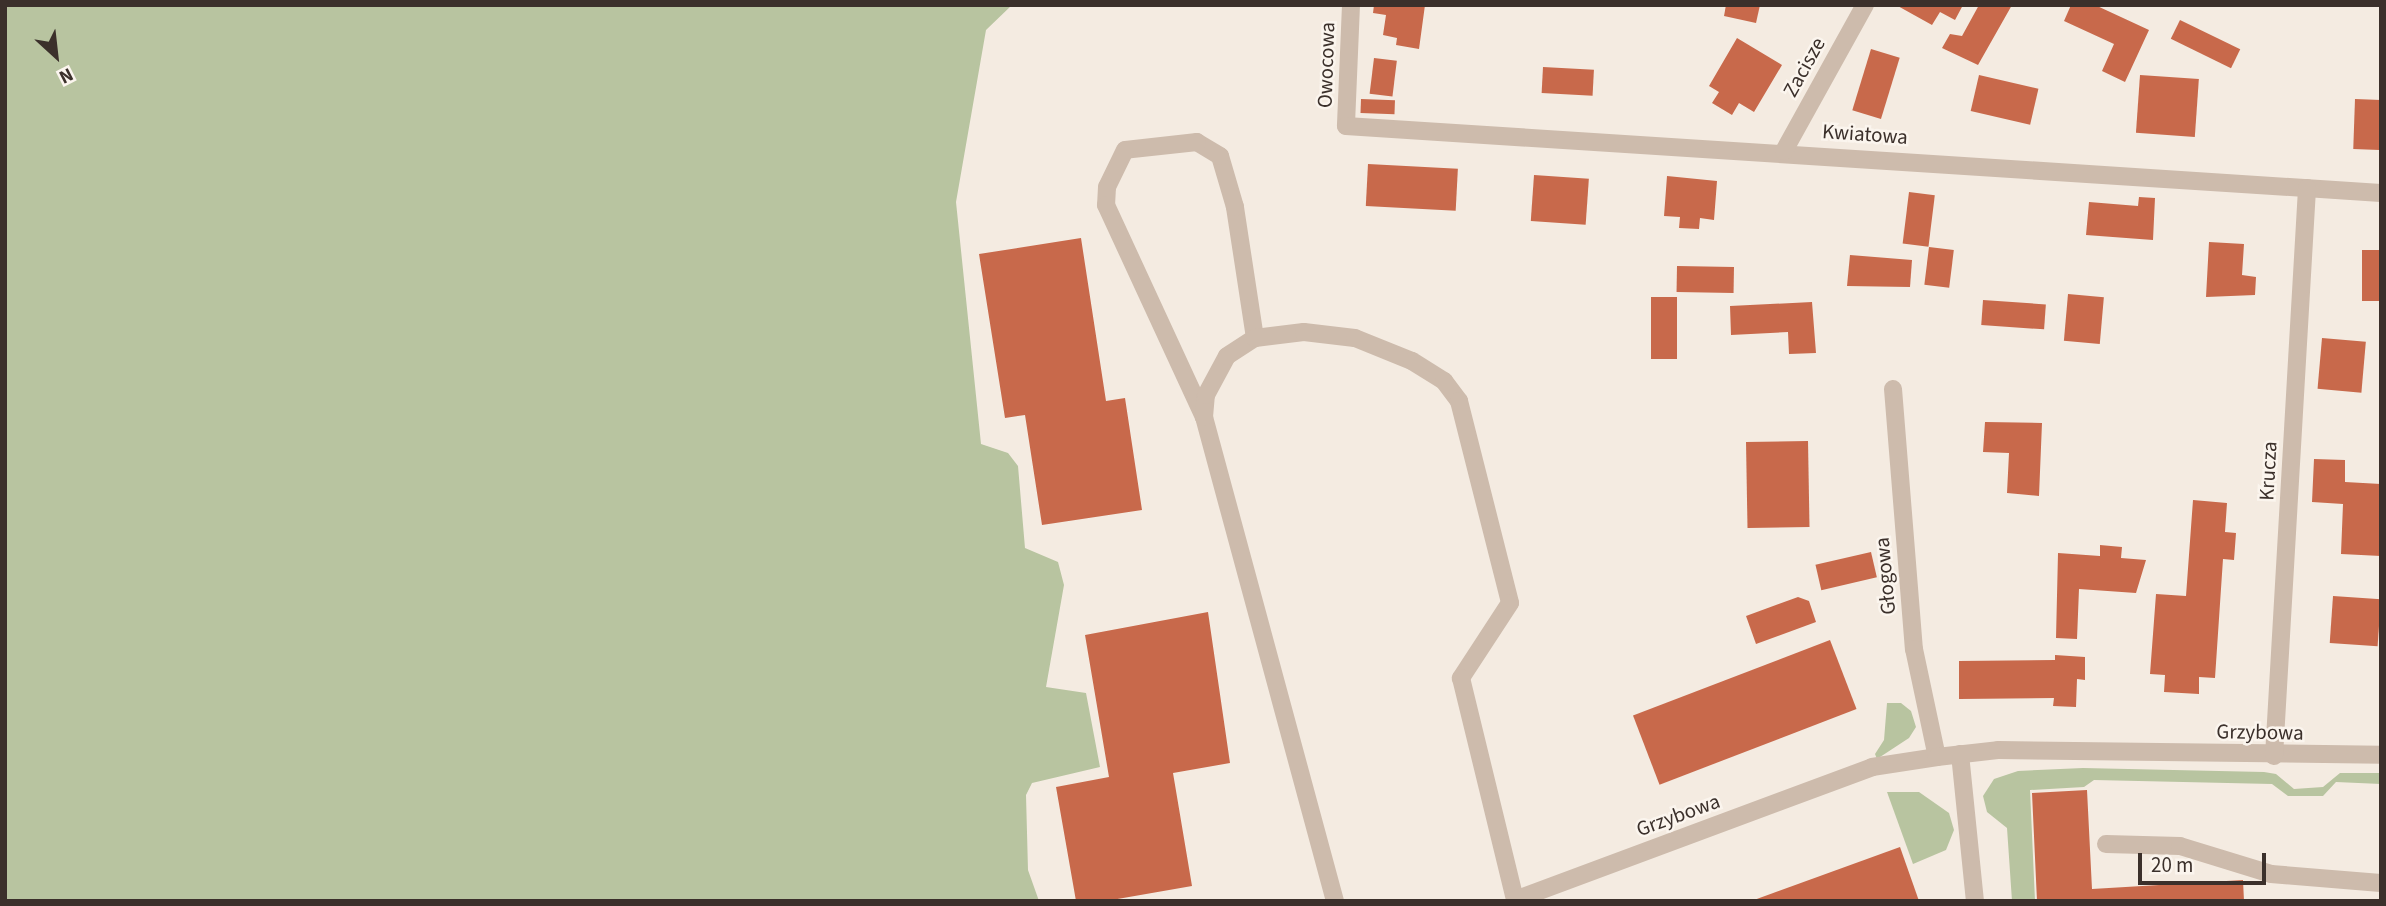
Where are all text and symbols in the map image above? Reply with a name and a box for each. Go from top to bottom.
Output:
north arrow [21,21,91,91]
street label: Owocowa [1312,21,1340,109]
street label: Zacisze [1777,33,1831,101]
text: N [54,60,78,90]
street label: Kwiatowa [1821,118,1909,150]
street label: Krucza [2254,441,2282,501]
street label: Głogowa [1869,536,1901,616]
street label: Grzybowa [2216,719,2304,745]
street label: Grzybowa [1633,788,1723,842]
scale bar [2141,839,2269,883]
text: 20 m [2151,850,2193,880]

